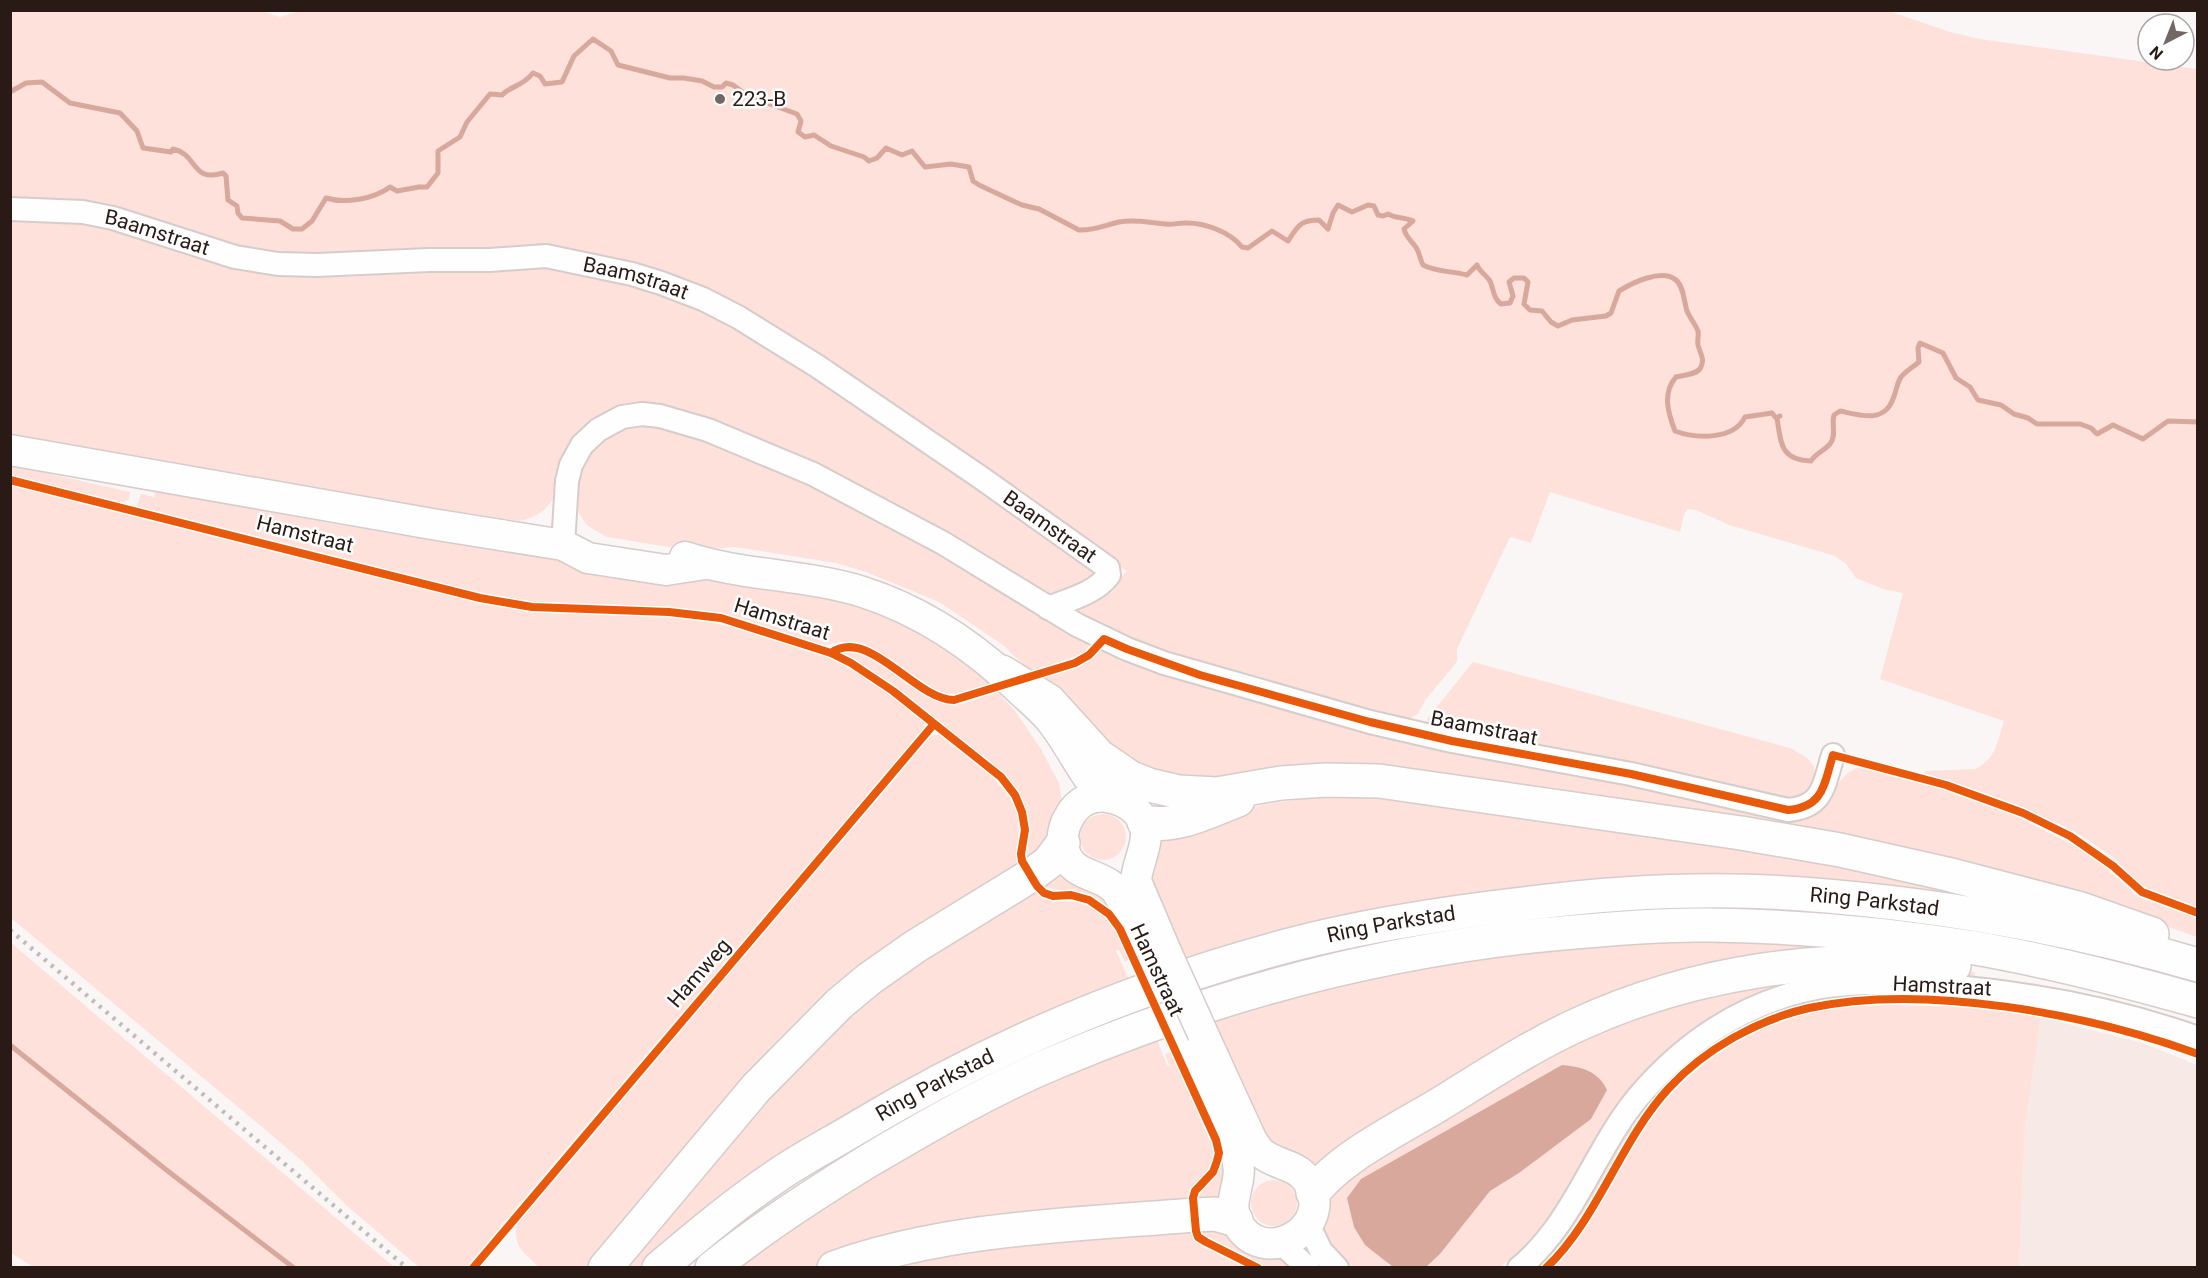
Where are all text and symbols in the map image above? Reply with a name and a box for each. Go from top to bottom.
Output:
north arrow [2136,12,2196,72]
text: N [2146,42,2167,64]
place label: 223-B [732,87,786,111]
marker: 223-B [713,92,727,106]
street label: Baamstraat [103,205,213,260]
street label: Baamstraat [581,252,692,304]
street label: Baamstraat [999,485,1101,568]
street label: Hamstraat [254,510,356,558]
street label: Hamstraat [731,593,833,645]
street label: Baamstraat [1428,706,1540,750]
street label: Ring Parkstad [1809,883,1941,921]
street label: Ring Parkstad [1325,901,1457,948]
street label: Hamstraat [1125,920,1189,1020]
street label: Hamweg [663,934,735,1012]
street label: Hamstraat [1892,971,1992,1001]
street label: Ring Parkstad [872,1044,998,1126]

